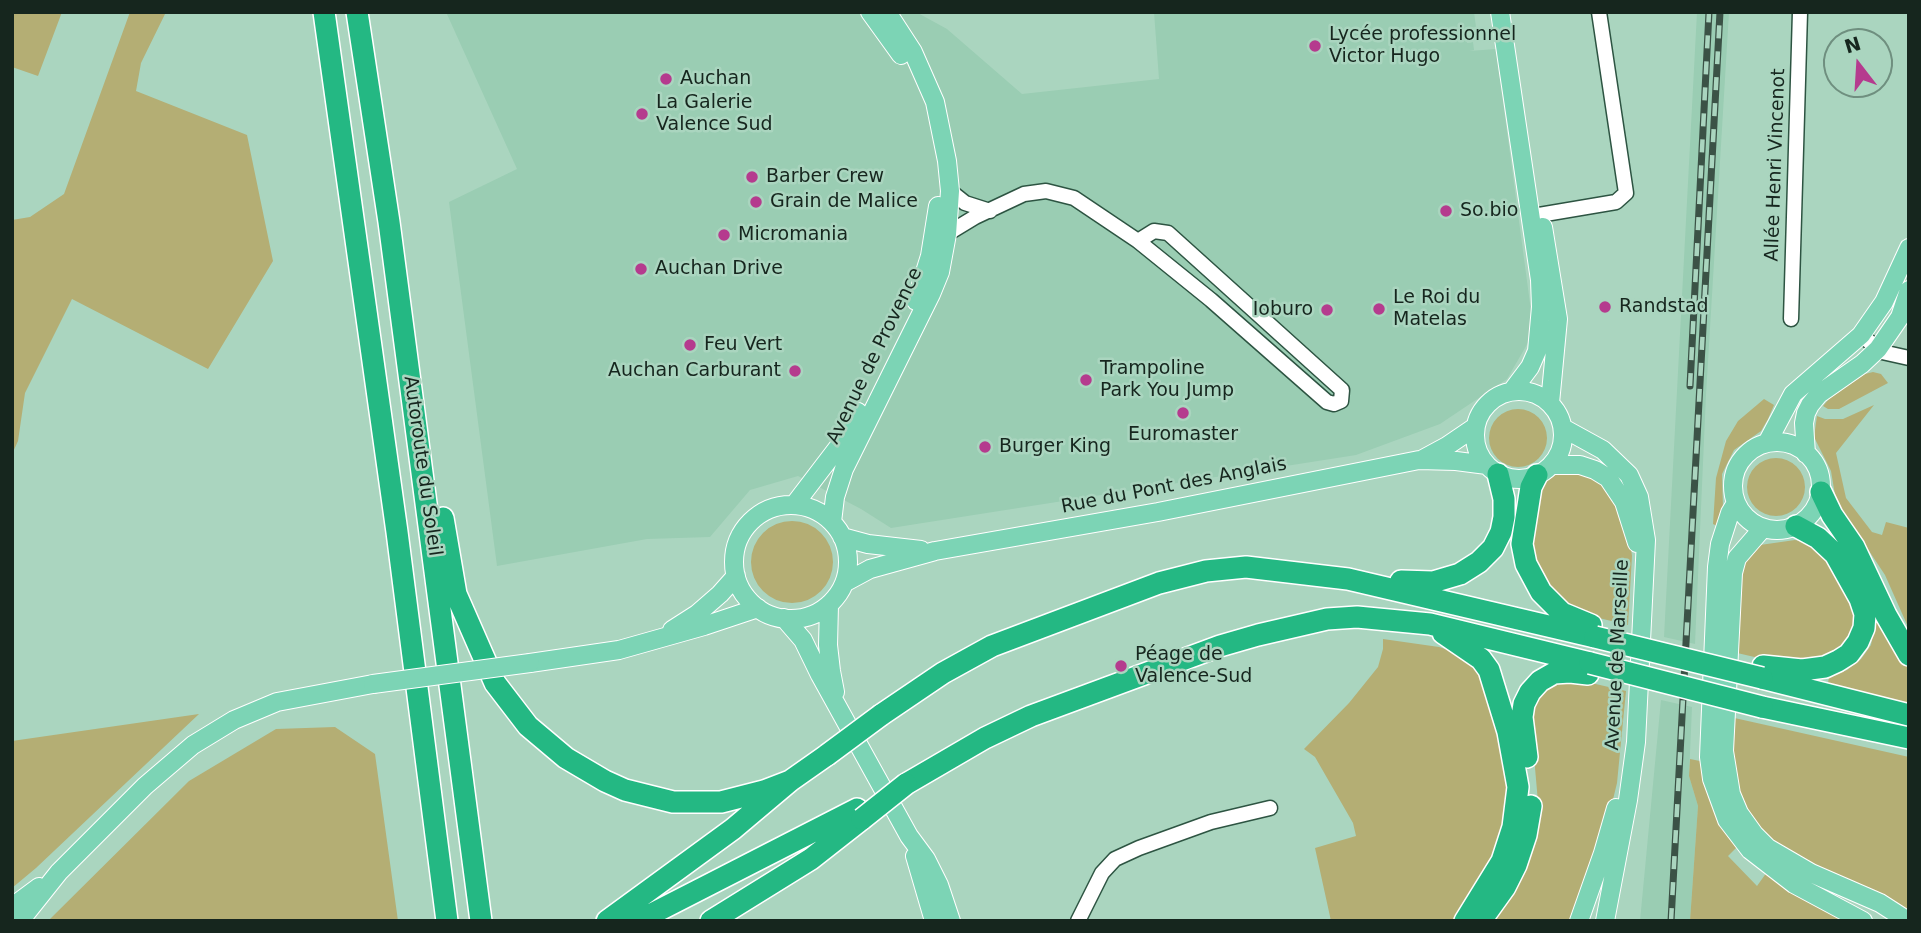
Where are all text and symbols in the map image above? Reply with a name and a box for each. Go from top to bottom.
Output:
place label: Lycée professionnel Victor Hugo [1329,24,1516,68]
north arrow [1823,28,1893,98]
text: N [1842,32,1863,58]
marker: Lycée professionnel Victor Hugo [1307,38,1323,54]
place label: Auchan [680,68,751,90]
street label: Allée Henri Vincenot [1761,68,1791,262]
marker: Auchan [658,71,674,87]
place label: La Galerie Valence Sud [656,92,773,136]
marker: La Galerie Valence Sud [634,106,650,122]
place label: Barber Crew [766,166,884,188]
marker: Barber Crew [744,169,760,185]
place label: Grain de Malice [770,191,918,213]
marker: Grain de Malice [748,194,764,210]
place label: So.bio [1460,200,1518,222]
marker: So.bio [1438,203,1454,219]
place label: Micromania [738,224,848,246]
marker: Micromania [716,227,732,243]
place label: Auchan Drive [655,258,783,280]
marker: Auchan Drive [633,261,649,277]
street label: Avenue de Provence [822,264,928,448]
place label: Le Roi du Matelas [1393,287,1480,331]
place label: Randstad [1619,296,1709,318]
place label: Ioburo [1253,299,1313,321]
marker: Randstad [1597,299,1613,315]
marker: Le Roi du Matelas [1371,301,1387,317]
marker: Ioburo [1319,302,1335,318]
place label: Feu Vert [704,334,782,356]
marker: Feu Vert [682,337,698,353]
place label: Trampoline Park You Jump [1100,358,1234,402]
place label: Auchan Carburant [608,360,781,382]
marker: Auchan Carburant [787,363,803,379]
marker: Trampoline Park You Jump [1078,372,1094,388]
street label: Autoroute du Soleil [398,374,446,558]
marker: Euromaster [1175,405,1191,421]
place label: Euromaster [1128,424,1238,446]
place label: Burger King [999,436,1111,458]
marker: Burger King [977,439,993,455]
street label: Rue du Pont des Anglais [1059,453,1289,519]
street label: Avenue de Marseille [1602,559,1634,751]
place label: Péage de Valence-Sud [1135,644,1252,688]
marker: Péage de Valence-Sud [1113,658,1129,674]

